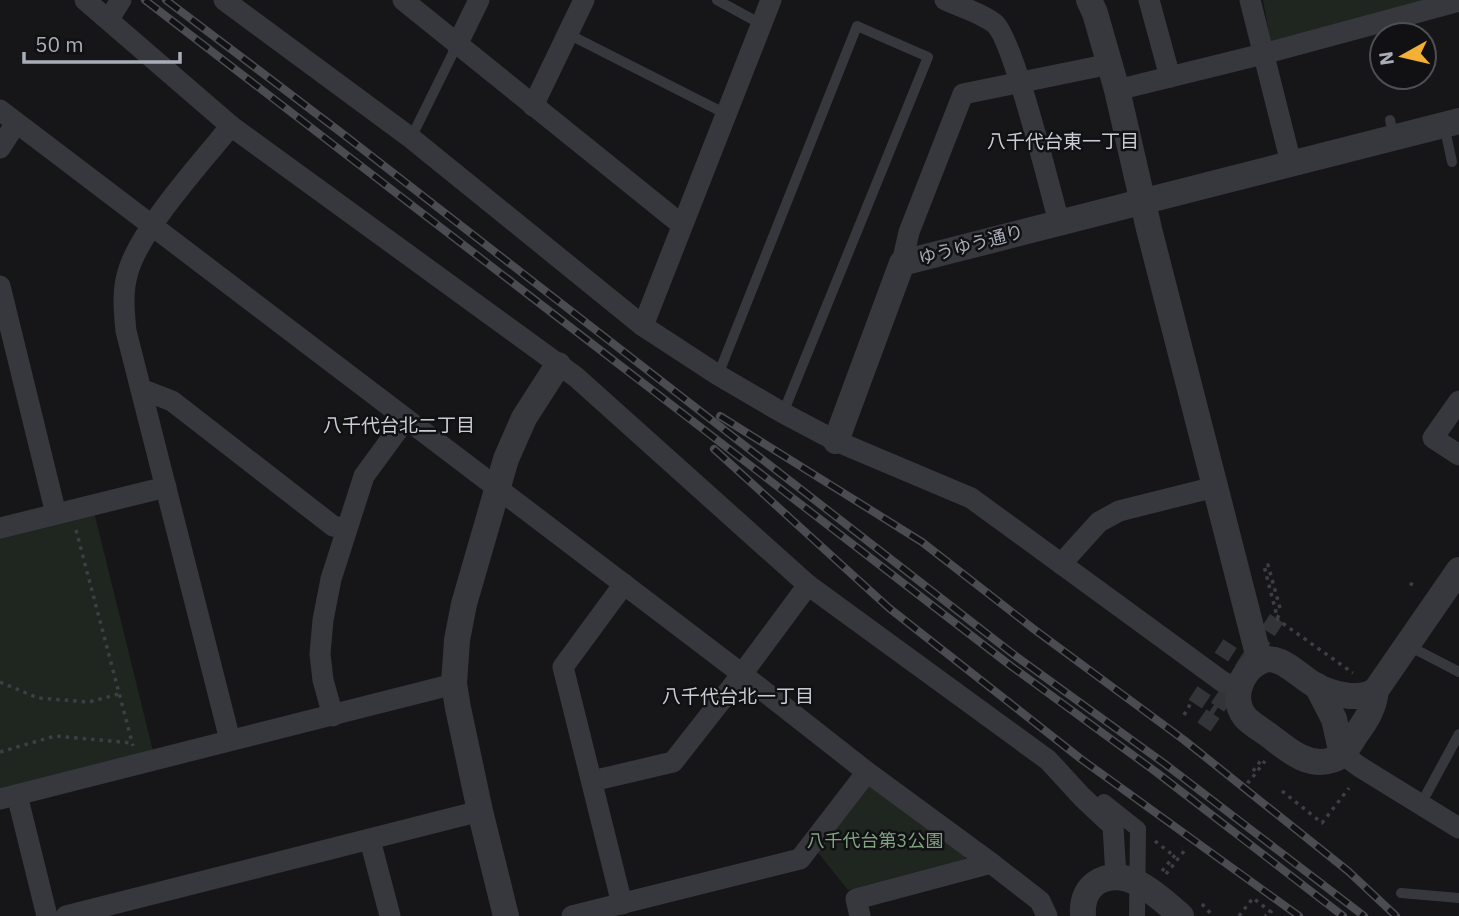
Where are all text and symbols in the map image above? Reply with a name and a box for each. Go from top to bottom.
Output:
scale bar [24,21,180,65]
north arrow [1368,21,1438,91]
text: 50 m [35,30,84,58]
text: N [1373,50,1399,67]
district label: 八千代台東一丁目 [987,129,1139,153]
street label: ゆうゆう通り [916,219,1026,270]
district label: 八千代台北二丁目 [323,413,475,437]
district label: 八千代台北一丁目 [662,684,814,708]
park label: 八千代台第3公園 [807,829,943,852]

